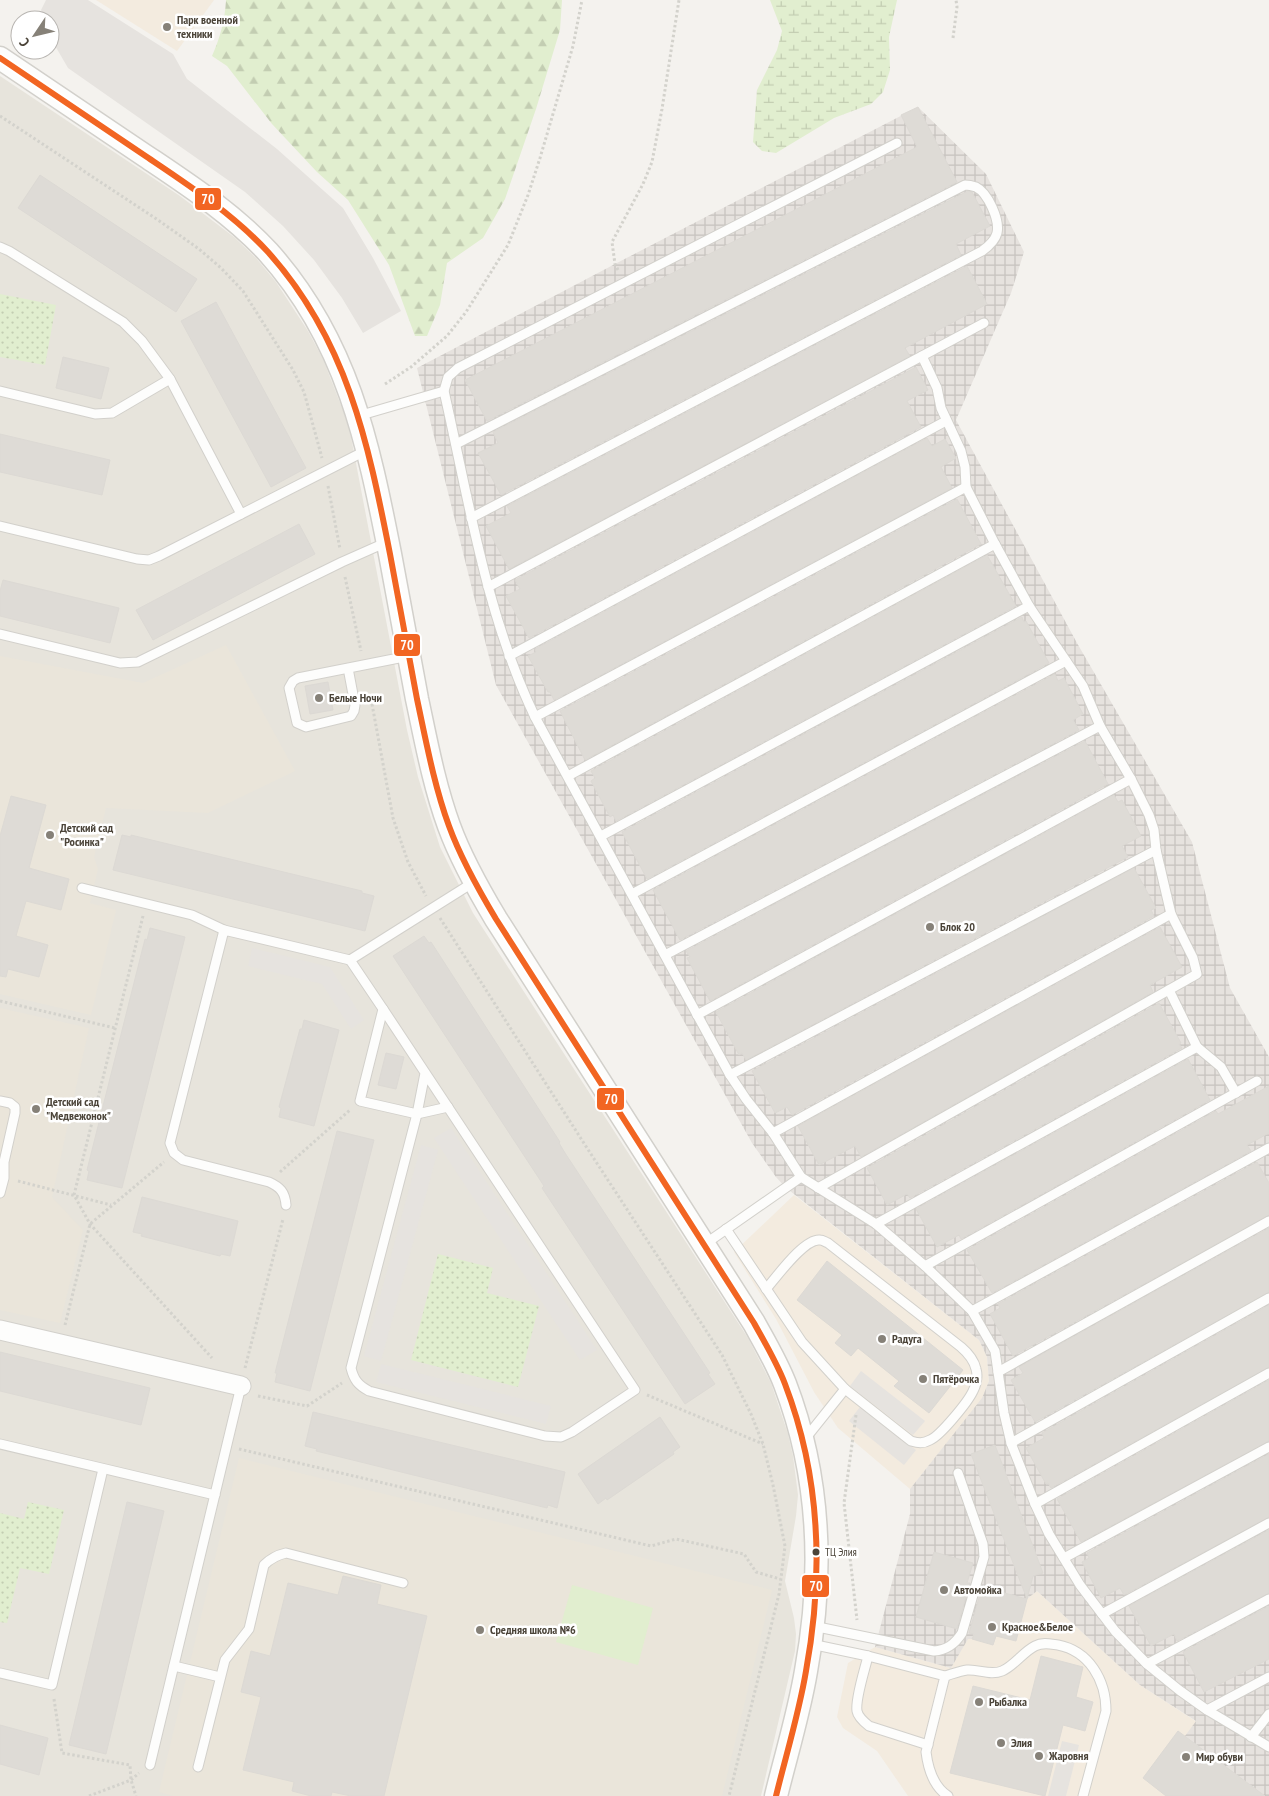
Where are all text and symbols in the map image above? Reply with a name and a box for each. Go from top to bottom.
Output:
north arrow [10,10,60,60]
place label: Парк военной техники [177,12,238,41]
marker: Парк военной техники [161,21,173,33]
text: С [15,34,34,50]
line badge: 70 [194,187,222,211]
text: 70 [201,190,215,208]
line badge: 70 [393,633,421,657]
text: 70 [400,636,414,654]
place label: Белые Ночи [329,690,382,705]
marker: Белые Ночи [313,692,325,704]
place label: Детский сад "Росинка" [60,820,113,849]
marker: Детский сад "Росинка" [44,829,56,841]
place label: Блок 20 [940,919,975,934]
marker: Блок 20 [924,921,936,933]
line badge: 70 [596,1087,625,1111]
text: 70 [604,1090,618,1108]
place label: Детский сад "Медвежонок" [46,1094,111,1123]
marker: Детский сад "Медвежонок" [30,1103,42,1115]
place label: Радуга [892,1331,922,1346]
marker: Радуга [876,1333,888,1345]
place label: Пятёрочка [933,1371,979,1386]
marker: Пятёрочка [917,1373,929,1385]
place label: ТЦ Элия [825,1545,857,1559]
marker: ТЦ Элия [811,1547,821,1557]
line badge: 70 [801,1574,830,1598]
text: 70 [809,1577,823,1595]
place label: Автомойка [953,1582,1002,1597]
marker: Автомойка [938,1584,950,1596]
place label: Красное&Белое [1002,1619,1073,1634]
marker: Красное&Белое [986,1621,998,1633]
place label: Средняя школа №6 [490,1622,576,1637]
marker: Средняя школа №6 [474,1624,486,1636]
place label: Рыбалка [989,1694,1027,1709]
marker: Рыбалка [973,1696,985,1708]
place label: Элия [1011,1735,1032,1750]
marker: Элия [995,1737,1007,1749]
place label: Жаровня [1048,1748,1088,1763]
place label: Мир обуви [1196,1749,1243,1764]
marker: Жаровня [1033,1750,1045,1762]
marker: Мир обуви [1180,1751,1192,1763]

